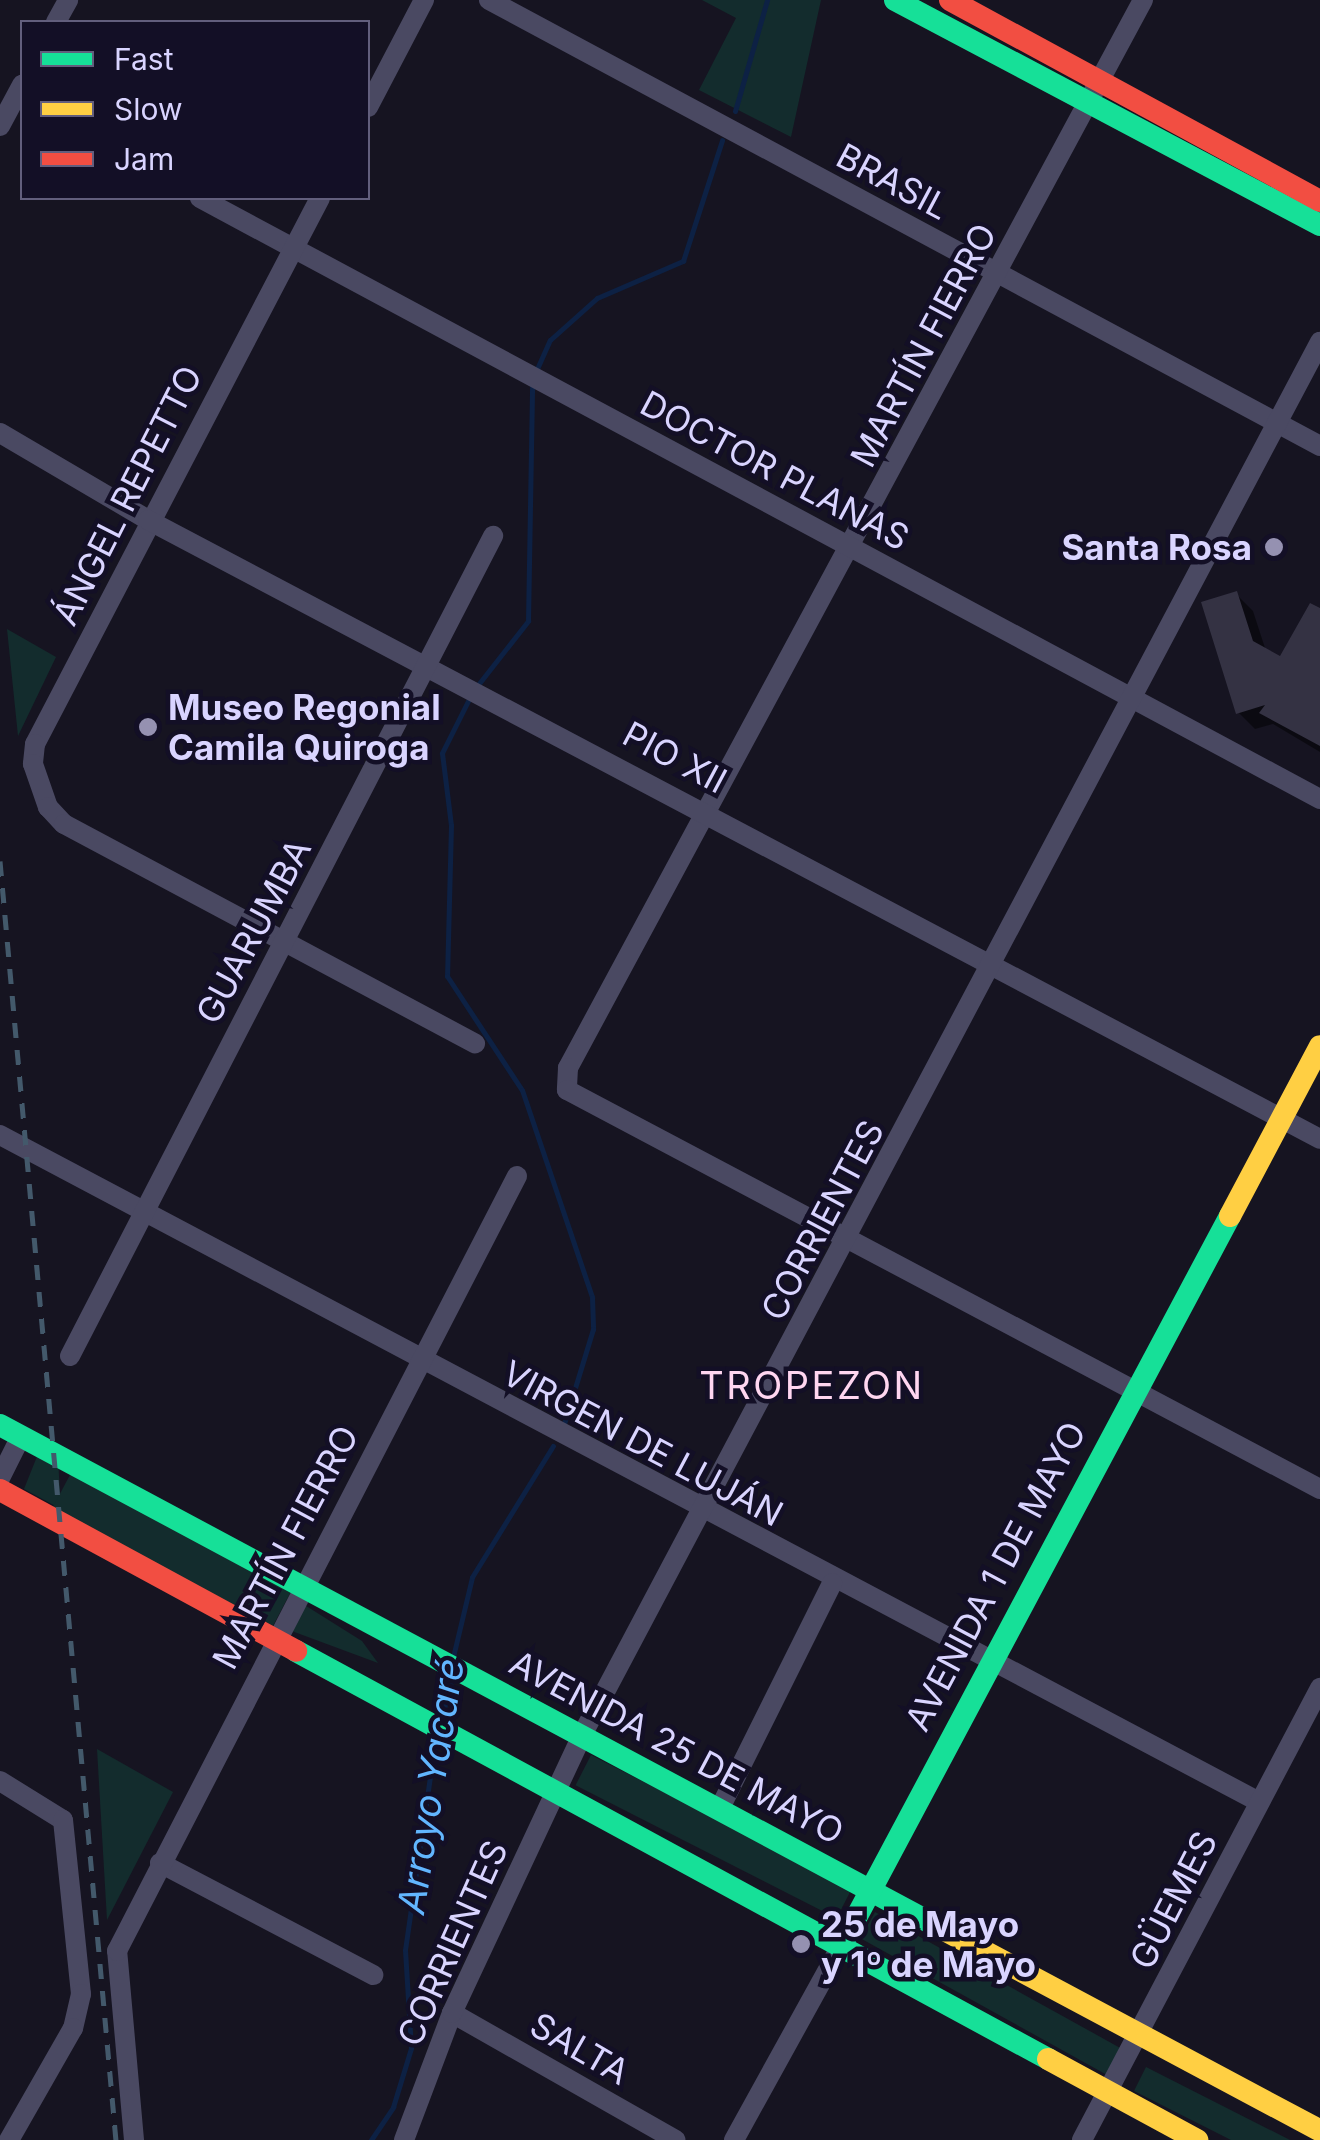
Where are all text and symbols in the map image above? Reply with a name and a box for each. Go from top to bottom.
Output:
legend [20,20,370,200]
text: Fast [114,41,173,77]
text: Slow [114,91,183,127]
street label: BRASIL [830,134,956,228]
text: Jam [114,141,174,177]
street label: MARTÍN FIERRO [841,216,1005,474]
street label: ÁNGEL REPETTO [44,358,210,632]
street label: DOCTOR PLANAS [634,382,916,558]
place label: Santa Rosa [1061,526,1252,568]
marker: Santa Rosa [1261,534,1287,560]
place label: Museo Regonial Camila Quiroga [168,686,441,768]
street label: PIO XII [616,712,734,802]
marker: Museo Regonial Camila Quiroga [137,716,159,738]
street label: GUARUMBA [187,832,319,1030]
street label: CORRIENTES [752,1113,892,1327]
street label: VIRGEN DE LUJÁN [496,1351,790,1535]
district label: TROPEZON [699,1363,925,1409]
street label: AVENIDA 1 DE MAYO [896,1414,1094,1738]
street label: MARTÍN FIERRO [203,1418,367,1676]
street label: AVENIDA 25 DE MAYO [503,1641,851,1853]
water label: Arroyo Yacaré [388,1655,474,1917]
street label: GÜEMES [1121,1824,1225,1976]
street label: CORRIENTES [388,1834,516,2052]
place label: 25 de Mayo y 1º de Mayo [821,1903,1036,1985]
marker: 25 de Mayo y 1º de Mayo [790,1933,812,1955]
street label: SALTA [523,2003,637,2093]

